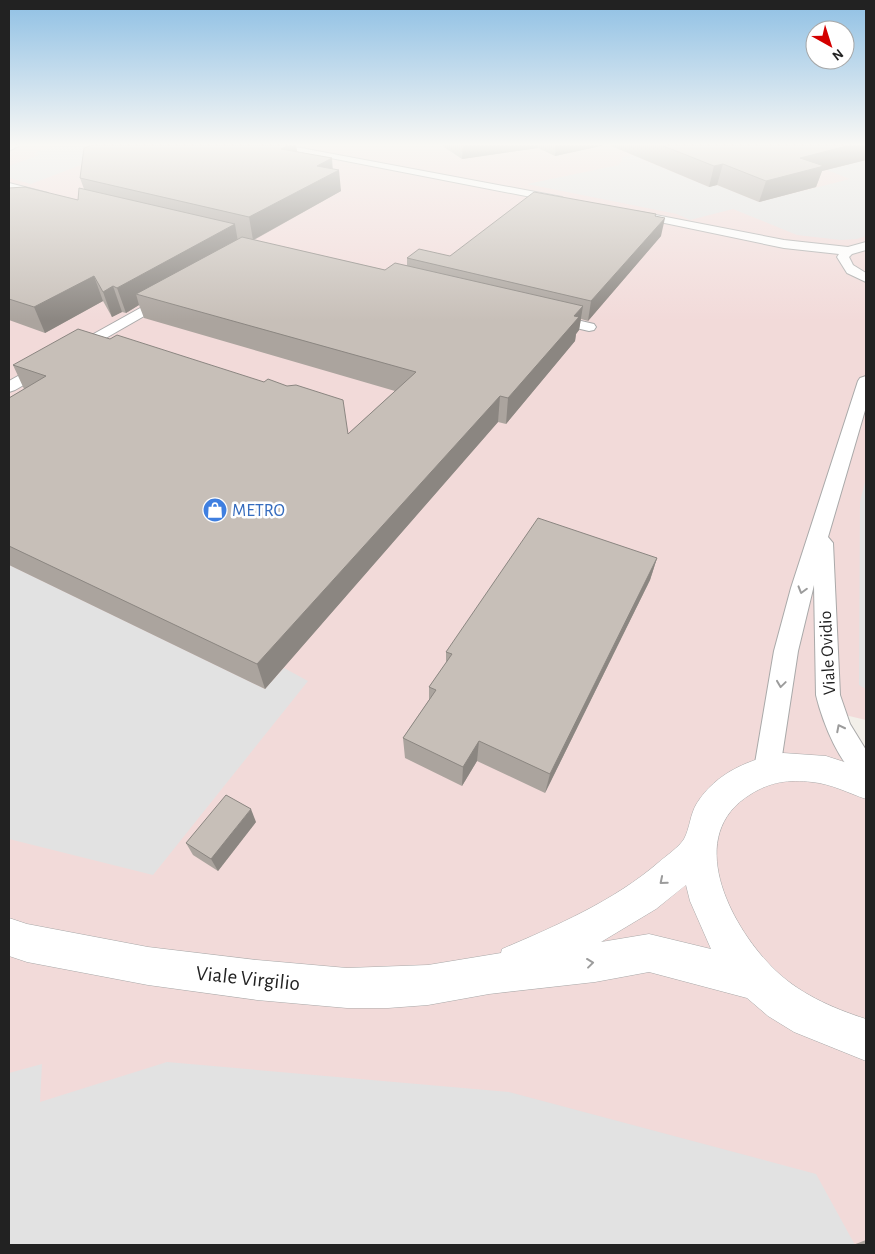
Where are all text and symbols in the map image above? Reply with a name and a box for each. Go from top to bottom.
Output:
north arrow [805,20,855,70]
text: N [829,46,846,63]
shop icon: METRO [202,497,228,523]
place label: METRO [232,502,285,520]
one-way arrow [797,585,807,593]
street label: Viale Ovidio [817,610,839,696]
one-way arrow [776,680,787,688]
one-way arrow [836,725,846,734]
one-way arrow [659,875,668,884]
one-way arrow [586,958,594,969]
street label: Viale Virgilio [195,963,301,994]

